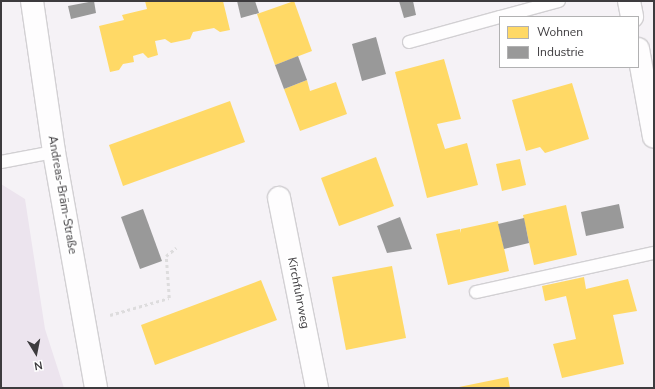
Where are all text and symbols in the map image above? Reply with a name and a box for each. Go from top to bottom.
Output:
legend [499,16,639,68]
text: Wohnen [537,24,583,40]
text: Industrie [537,44,584,60]
street label: Andreas-Bräm-Straße [44,135,80,255]
street label: Kirchfuhrweg [284,256,312,330]
north arrow [16,333,56,373]
text: N [33,357,44,373]

